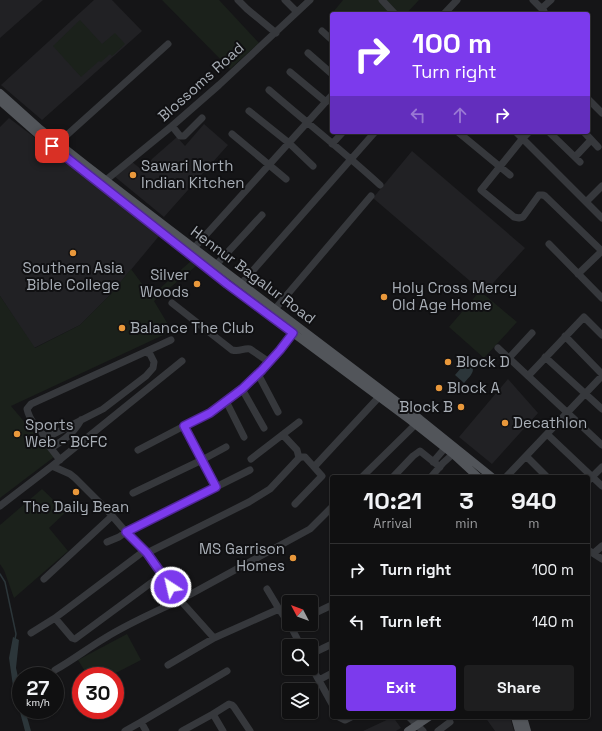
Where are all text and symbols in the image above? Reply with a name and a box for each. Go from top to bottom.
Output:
text: 100 m [412,25,492,61]
icon: right [346,28,398,80]
street label: Blossoms Road [154,38,248,125]
text: Turn right [412,60,496,83]
icon: left [407,104,429,126]
icon: ahead [449,104,471,126]
icon: right [491,104,513,126]
pin [35,129,69,163]
icon: arrive [41,135,63,157]
place label: Sawari North Indian Kitchen [141,156,245,192]
marker: Sawari North Indian Kitchen [128,170,138,180]
street label: Hennur Bagalur Road [187,221,320,328]
marker: Southern Asia Bible College [68,248,78,258]
place label: Southern Asia Bible College [23,258,124,294]
place label: Silver Woods [140,265,189,301]
place label: Holy Cross Mercy Old Age Home [392,278,517,314]
marker: Silver Woods [192,279,202,289]
marker: Holy Cross Mercy Old Age Home [379,292,389,302]
place label: Balance The Club [130,318,254,337]
marker: Balance The Club [117,323,127,333]
place label: Block D [456,352,510,371]
marker: Block D [443,357,453,367]
place label: Block A [447,378,501,397]
marker: Block A [434,383,444,393]
place label: Block B [399,397,453,416]
marker: Block B [456,402,466,412]
place label: Decathlon [513,413,587,432]
place label: Sports Web - BCFC [25,415,107,451]
marker: Decathlon [500,418,510,428]
marker: Sports Web - BCFC [12,429,22,439]
text: 10:21 [363,485,422,516]
text: 3 [459,485,474,516]
text: 940 [511,485,557,516]
marker: The Daily Bean [71,487,81,497]
place label: The Daily Bean [23,497,129,516]
text: Arrival [373,515,412,532]
text: min [455,515,478,532]
text: m [528,515,539,532]
place label: MS Garrison Homes [199,539,285,575]
marker: MS Garrison Homes [288,553,298,563]
icon: right [346,559,368,581]
text: Turn right [380,560,451,579]
text: 100 m [532,560,574,579]
position arrow [150,566,192,608]
north arrow [282,595,318,631]
map controls [282,595,318,719]
icon: left [346,611,368,633]
text: Turn left [380,612,442,631]
text: 140 m [532,612,574,631]
button: search [282,639,318,675]
button: Exit [346,665,456,711]
button: Share [464,665,574,711]
speed limit sign: 30 [72,667,124,719]
text: 27 [27,675,49,701]
button: layers [282,683,318,719]
text: km/h [26,696,50,709]

